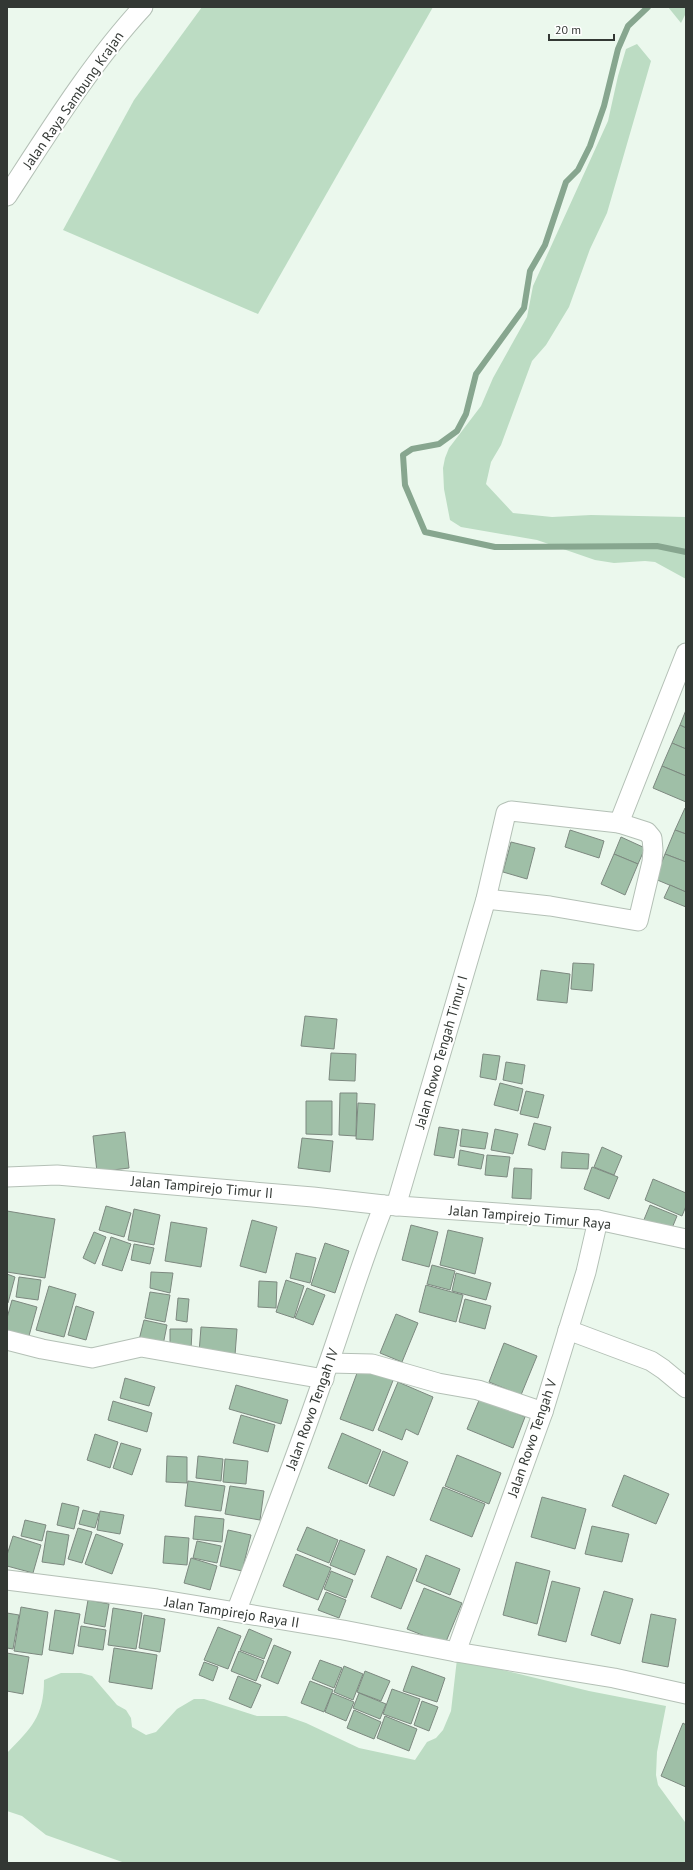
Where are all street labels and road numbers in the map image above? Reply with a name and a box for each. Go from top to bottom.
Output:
street label: Jalan Raya Sambung Krajan [18,28,127,173]
street label: Jalan Rowo Tengah Timur I [410,973,472,1132]
street label: Jalan Tampirejo Timur II [129,1172,274,1202]
street label: Jalan Tampirejo Timur Raya [447,1201,612,1233]
street label: Jalan Rowo Tengah IV [281,1346,342,1473]
street label: Jalan Rowo Tengah V [503,1377,561,1500]
street label: Jalan Tampirejo Raya II [162,1592,301,1632]

